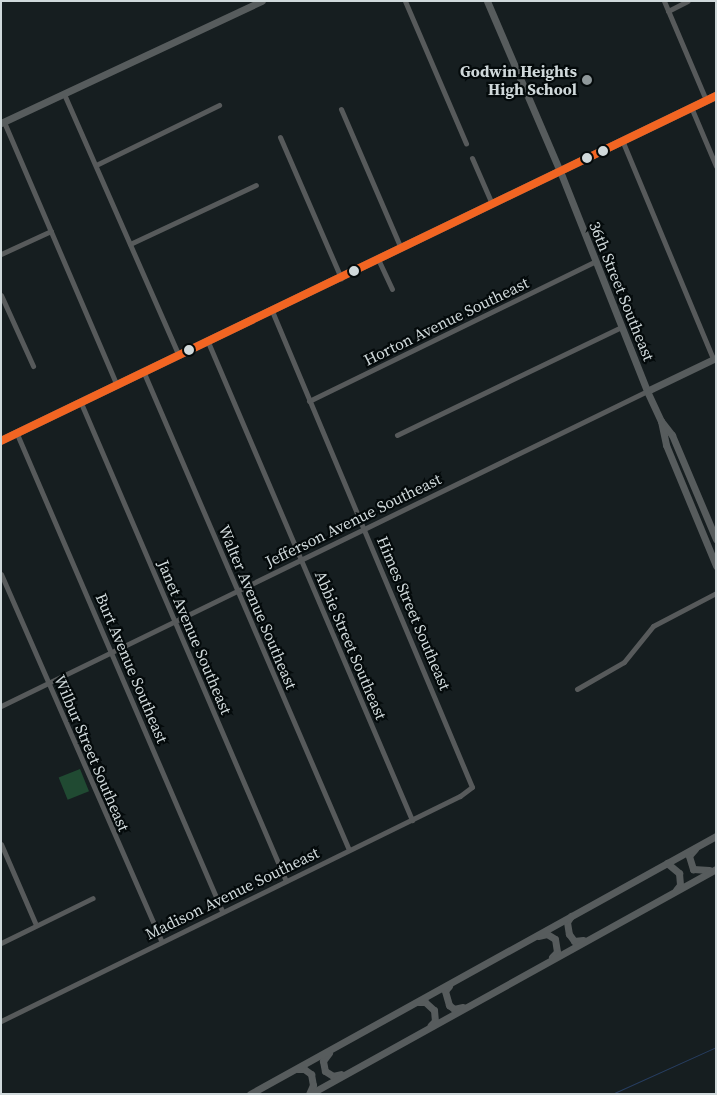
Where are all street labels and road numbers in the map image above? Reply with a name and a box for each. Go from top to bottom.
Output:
street label: 36th Street Southeast [585,218,659,364]
street label: Horton Avenue Southeast [360,273,532,369]
street label: Jefferson Avenue Southeast [262,469,444,571]
street label: Walter Avenue Southeast [215,522,301,692]
street label: Himes Street Southeast [373,533,455,693]
street label: Janet Avenue Southeast [154,557,236,717]
street label: Abbie Street Southeast [311,568,391,722]
street label: Burt Avenue Southeast [92,590,172,746]
street label: Wilbur Street Southeast [50,672,134,834]
street label: Madison Avenue Southeast [142,843,322,943]

